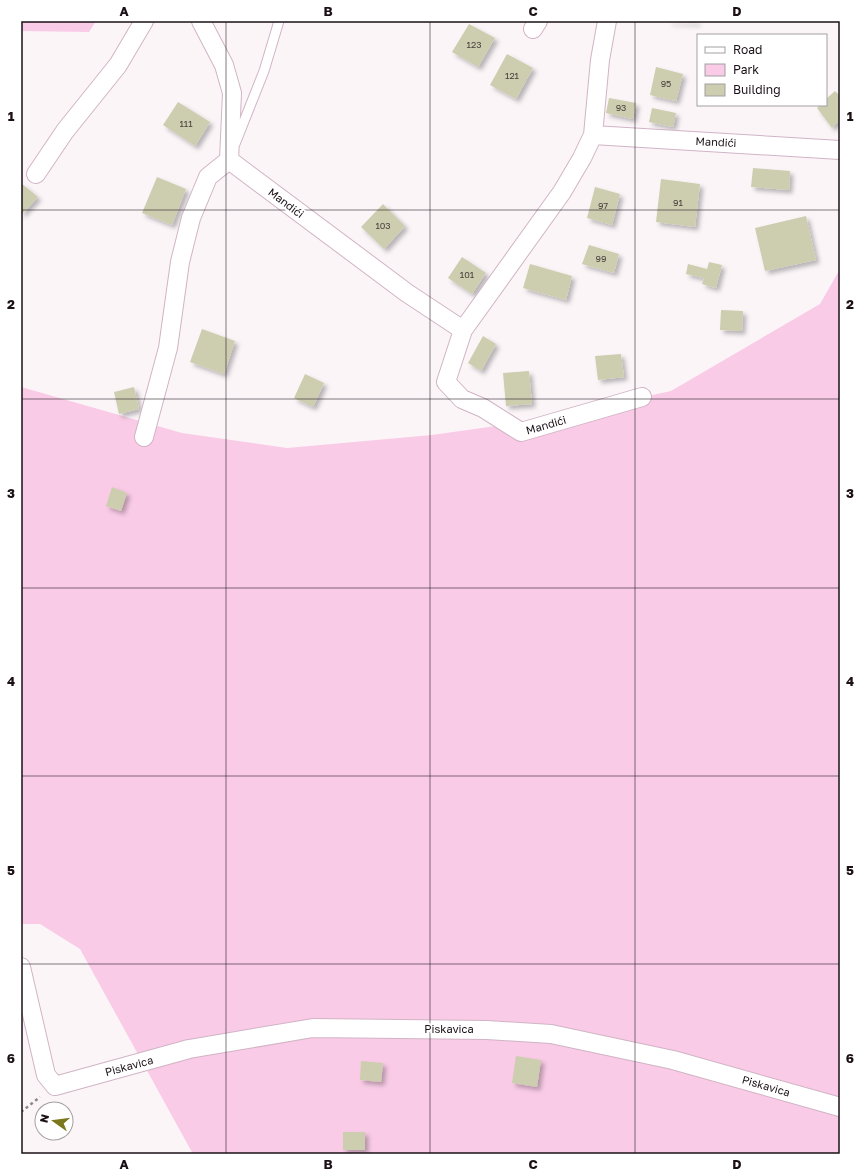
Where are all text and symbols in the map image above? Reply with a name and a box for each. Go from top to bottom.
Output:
text: A [119,3,129,19]
text: B [323,3,333,19]
text: C [528,3,538,19]
text: D [732,3,742,19]
legend [697,34,827,106]
house number: 123 [467,39,481,50]
text: Road [733,42,762,57]
text: Park [733,62,759,77]
house number: 121 [505,70,520,81]
house number: 95 [661,78,671,89]
text: Building [733,82,781,97]
house number: 93 [616,102,626,113]
text: 1 [8,108,15,124]
text: 1 [847,108,854,124]
house number: 111 [179,118,193,129]
street label: Mandići [695,134,737,149]
street label: Mandići [266,185,307,220]
house number: 91 [673,197,684,208]
house number: 97 [598,200,608,211]
house number: 103 [375,220,391,231]
house number: 99 [596,253,606,264]
house number: 101 [460,269,475,280]
text: 2 [7,296,15,312]
text: 2 [846,296,854,312]
street label: Mandići [524,413,567,436]
text: 3 [7,485,15,501]
text: 3 [846,485,854,501]
text: 4 [7,673,15,689]
text: 4 [846,673,854,689]
text: 5 [7,862,15,878]
text: 5 [846,862,854,878]
street label: Piskavica [424,1022,474,1035]
text: 6 [7,1050,15,1066]
text: 6 [846,1050,854,1066]
street label: Piskavica [103,1053,154,1078]
street label: Piskavica [741,1072,792,1099]
north arrow [34,1101,74,1141]
text: N [36,1113,51,1124]
text: A [119,1156,129,1172]
text: B [323,1156,333,1172]
text: C [528,1156,538,1172]
text: D [732,1156,742,1172]

